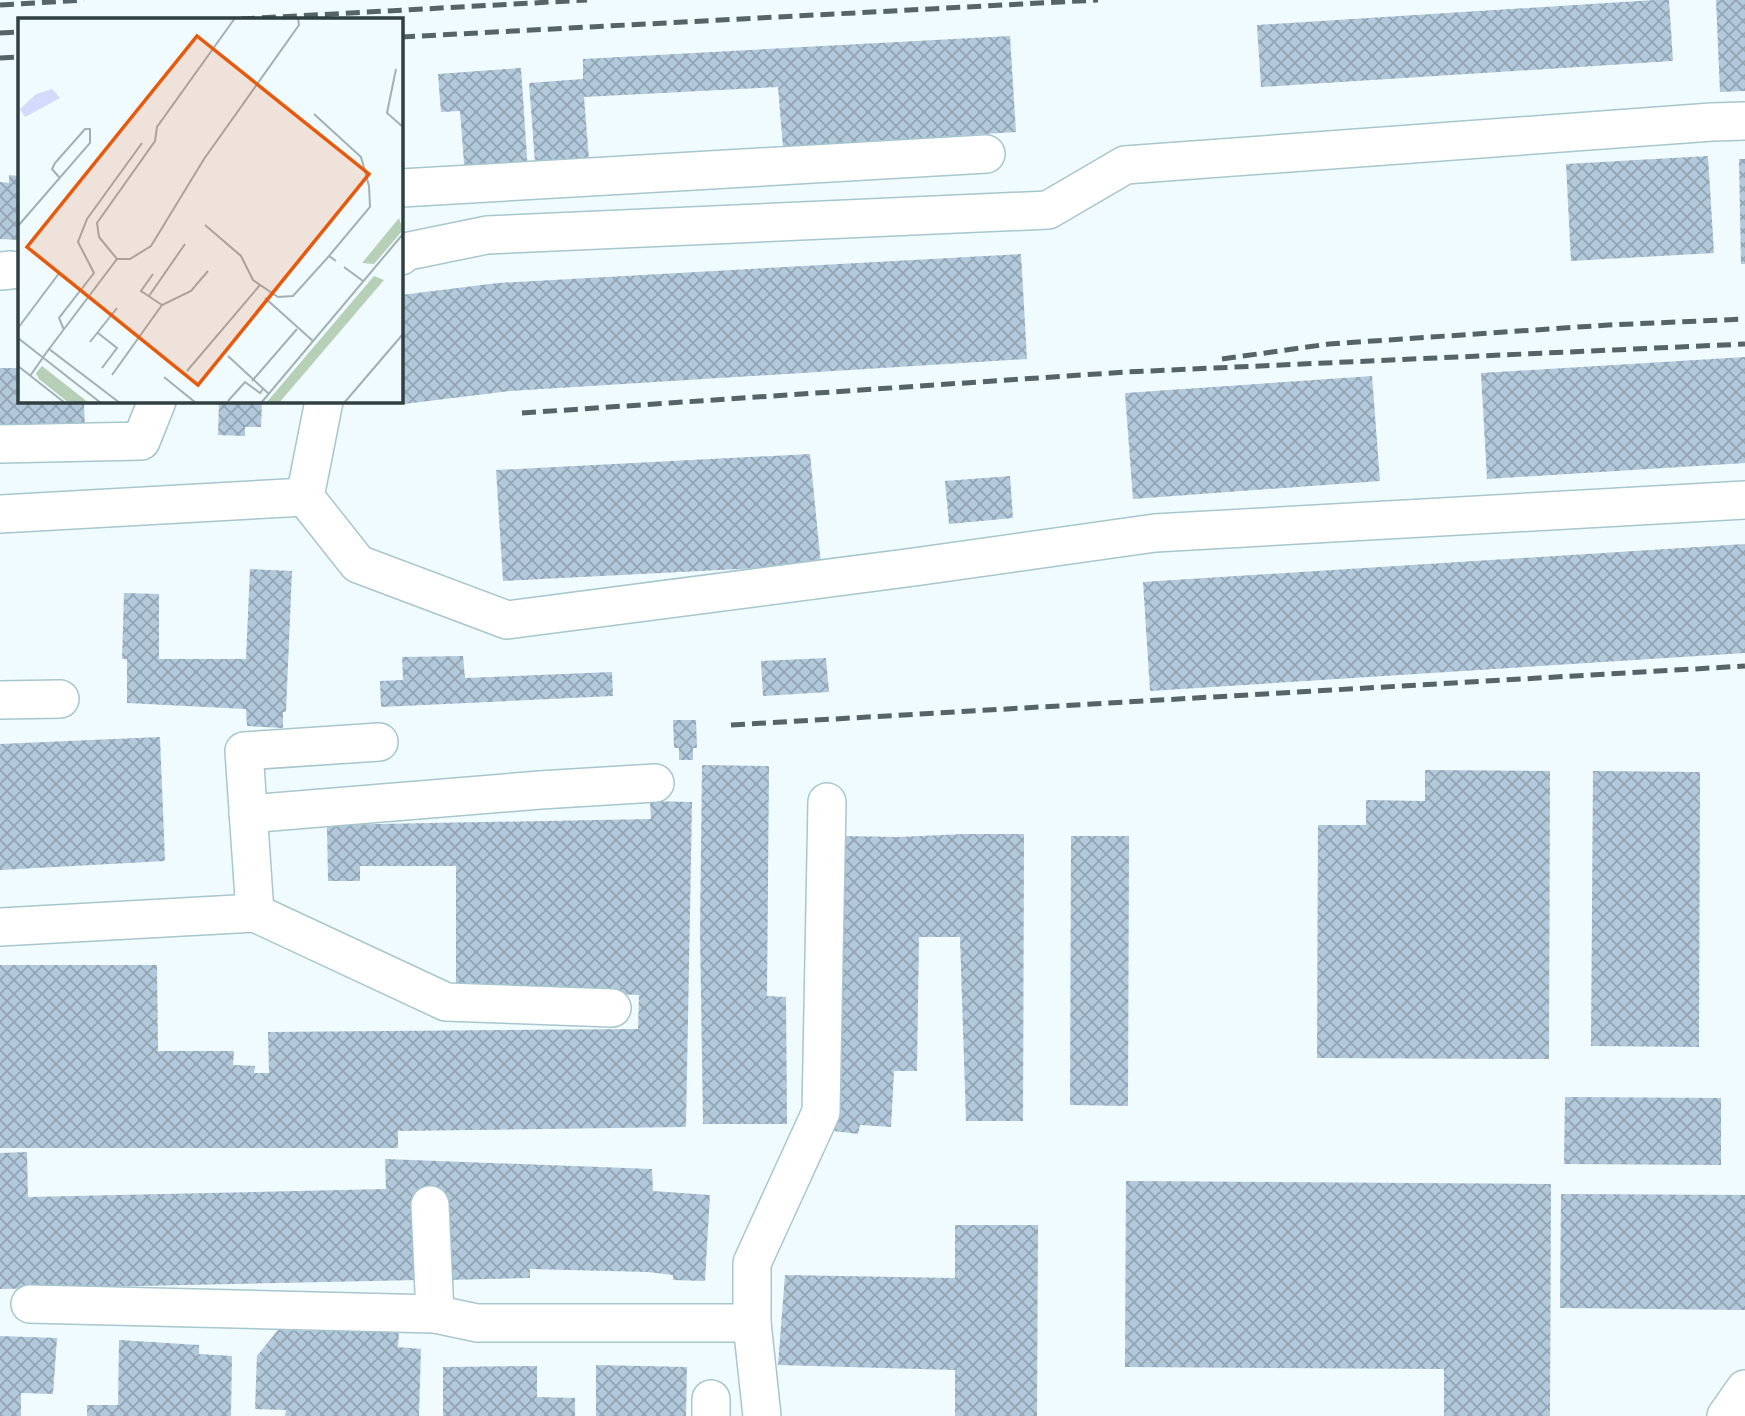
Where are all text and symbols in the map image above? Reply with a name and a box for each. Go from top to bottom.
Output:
inset map [18,18,402,402]

